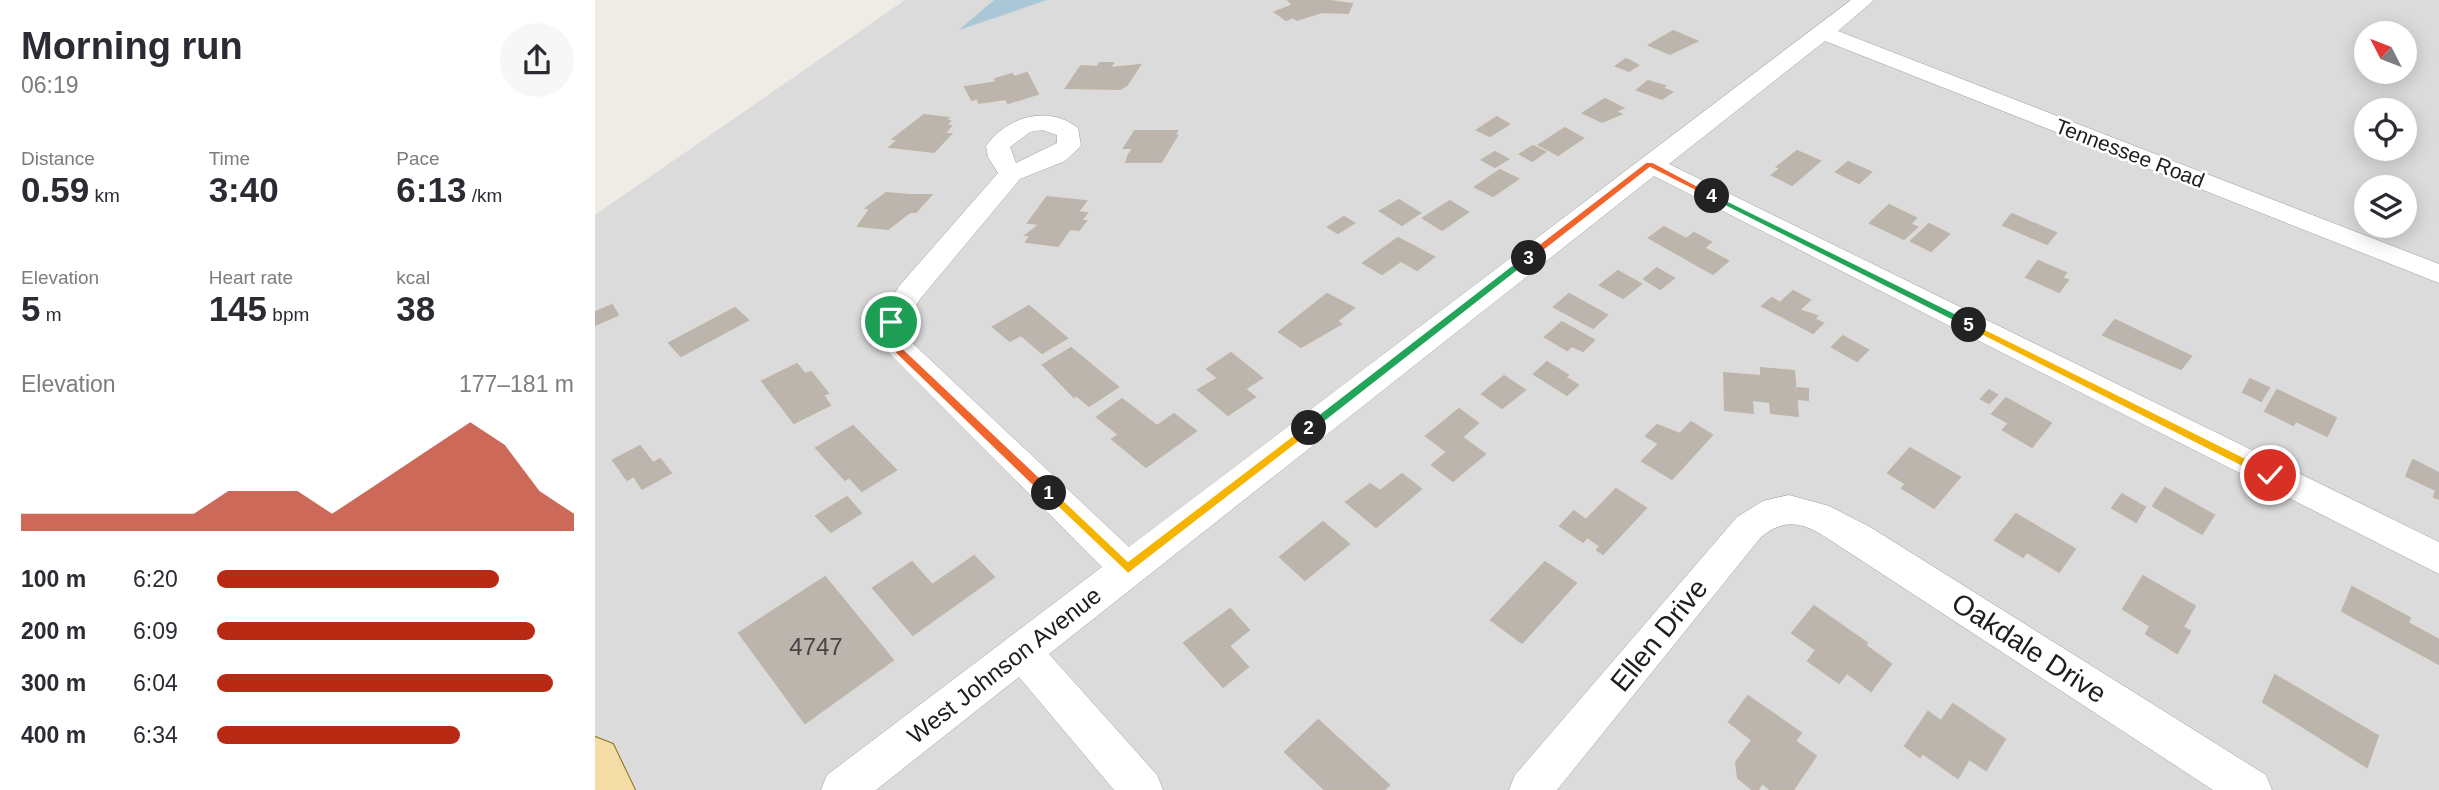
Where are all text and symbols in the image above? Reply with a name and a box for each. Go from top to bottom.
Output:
north arrow [2354,21,2417,84]
map controls [2354,21,2417,238]
button: share [500,23,574,97]
text: Morning run [21,25,243,67]
text: 06:19 [21,72,79,98]
button: locate [2354,98,2417,161]
street label: Tennessee Road [2052,114,2208,192]
text: Distance [21,148,95,169]
text: Time [209,148,250,169]
text: Pace [396,148,440,169]
text: 0.59 [21,170,89,209]
text: 3:40 [209,170,279,209]
text: 6:13 [396,170,466,209]
button: layers [2354,175,2417,238]
pin: 4 [1695,178,1729,214]
text: km [89,185,120,206]
text: /km [466,185,502,206]
text: 4 [1706,185,1717,206]
pin: 3 [1511,240,1546,276]
text: 3 [1523,247,1534,268]
text: Elevation [21,267,99,288]
text: Heart rate [209,267,293,288]
text: kcal [396,267,430,288]
text: 5 [21,289,40,328]
text: 145 [209,289,267,328]
text: 38 [396,289,435,328]
pin [861,292,921,352]
icon: arrive [872,303,910,341]
text: m [40,304,62,325]
text: bpm [267,304,309,325]
pin: 5 [1951,308,1987,342]
text: 5 [1963,314,1974,335]
text: Elevation [21,371,116,397]
text: 177–181 m [459,371,574,397]
pin: 2 [1291,410,1327,446]
text: 2 [1303,417,1314,438]
pin [2240,445,2300,505]
icon: check [2251,456,2289,494]
pin: 1 [1031,476,1067,510]
text: 1 [1043,482,1054,503]
text: 100 m [21,566,86,592]
text: 6:20 [133,566,178,592]
street label: Ellen Drive [1604,573,1714,697]
street label: West Johnson Avenue [902,581,1106,749]
street label: Oakdale Drive [1946,587,2112,709]
text: 200 m [21,618,86,644]
text: 6:09 [133,618,178,644]
house number: 4747 [789,633,843,660]
text: 300 m [21,670,86,696]
text: 6:04 [133,670,178,696]
text: 400 m [21,722,86,748]
text: 6:34 [133,722,178,748]

